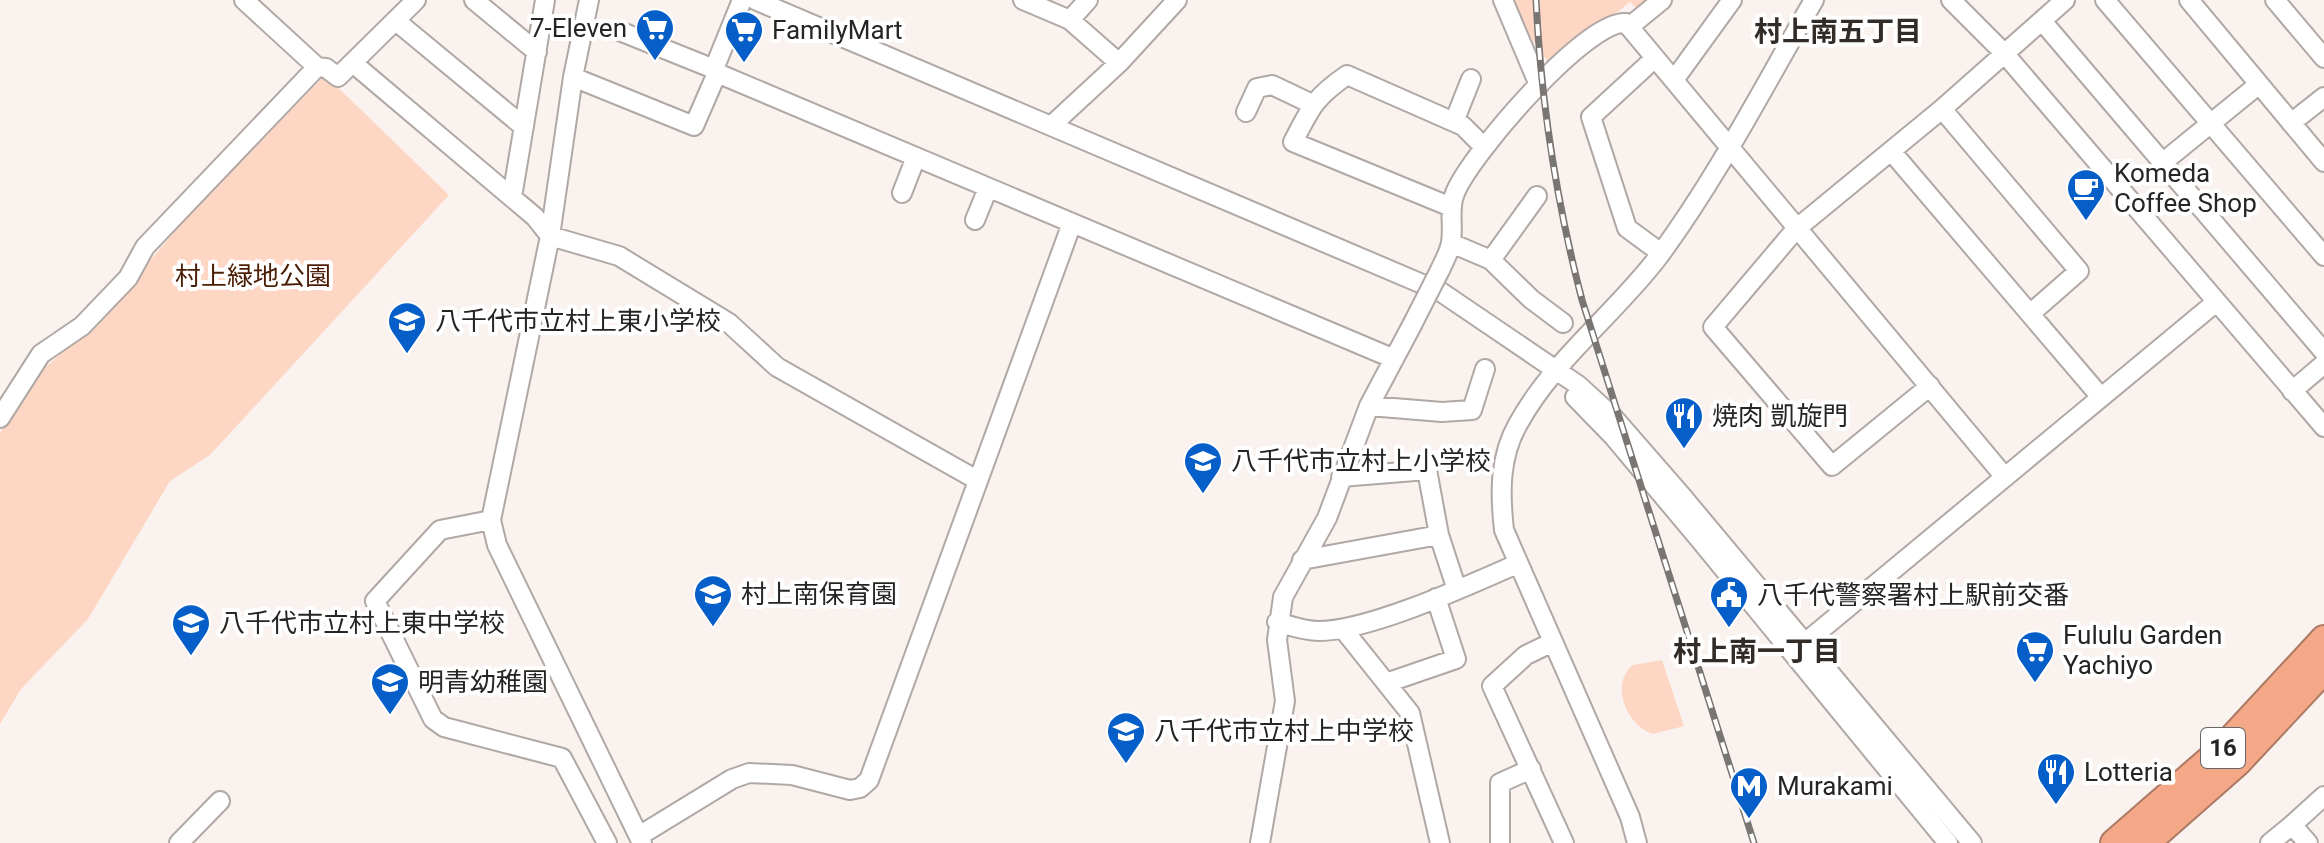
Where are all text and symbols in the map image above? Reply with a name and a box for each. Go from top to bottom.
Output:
supermarket icon: 7-Eleven [634,7,676,62]
supermarket icon: FamilyMart [723,9,765,64]
place label: 7-Eleven [530,13,627,43]
place label: FamilyMart [772,15,903,45]
district label: 村上南五丁目 [1754,15,1922,48]
place label: Komeda Coffee Shop [2114,158,2257,218]
cafe icon: Komeda Coffee Shop [2065,167,2107,222]
park label: 村上緑地公園 [175,261,331,291]
school or university icon: 八千代市立村上東小学校 [386,300,428,355]
place label: 八千代市立村上東小学校 [435,306,721,336]
restaurant icon: 焼肉 凱旋門 [1663,395,1705,450]
place label: 焼肉 凱旋門 [1712,401,1848,431]
school or university icon: 八千代市立村上小学校 [1182,440,1224,495]
place label: 八千代市立村上小学校 [1231,446,1491,476]
school or university icon: 村上南保育園 [692,573,734,628]
public building icon: 八千代警察署村上駅前交番 [1708,574,1750,629]
place label: 村上南保育園 [741,579,897,609]
place label: 八千代警察署村上駅前交番 [1757,580,2069,610]
school or university icon: 八千代市立村上東中学校 [170,602,212,657]
place label: 八千代市立村上東中学校 [219,608,505,638]
place label: Fululu Garden Yachiyo [2063,620,2222,680]
supermarket icon: Fululu Garden Yachiyo [2014,629,2056,684]
district label: 村上南一丁目 [1673,635,1841,668]
school or university icon: 明青幼稚園 [369,661,411,716]
place label: 明青幼稚園 [418,667,548,697]
school or university icon: 八千代市立村上中学校 [1105,710,1147,765]
place label: 八千代市立村上中学校 [1154,716,1414,746]
road number: 16 [2201,728,2245,768]
restaurant icon: Lotteria [2035,751,2077,806]
place label: Lotteria [2084,757,2173,787]
metro station icon: Murakami [1728,765,1770,820]
place label: Murakami [1777,771,1893,801]

